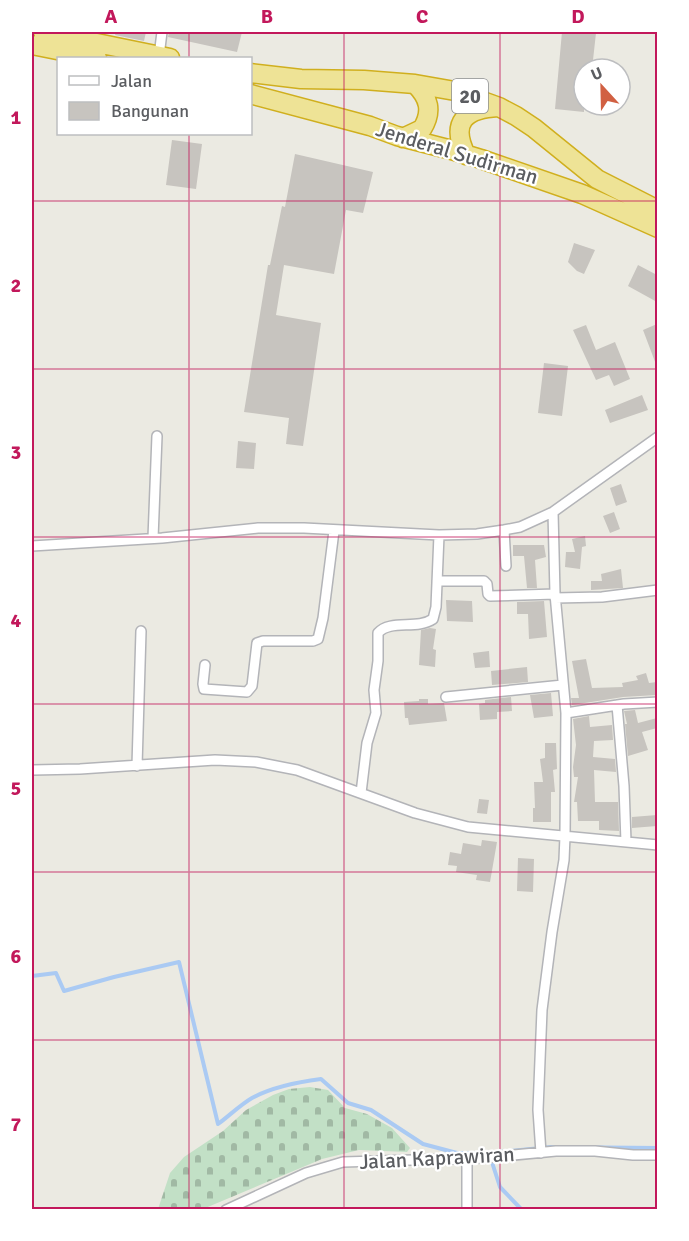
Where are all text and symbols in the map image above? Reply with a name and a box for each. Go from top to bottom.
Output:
text: A [105,4,118,29]
text: B [261,4,273,29]
text: C [416,4,428,29]
text: D [571,4,585,29]
legend [57,57,252,135]
north arrow [572,57,632,117]
text: U [588,63,605,85]
text: Jalan [111,70,152,92]
road number: 20 [452,79,488,113]
text: Bangunan [111,100,189,122]
text: 1 [11,105,22,130]
street label: Jenderal Sudirman [373,116,541,190]
text: 2 [11,273,21,298]
text: 3 [11,440,21,465]
text: 4 [11,608,22,633]
text: 5 [11,776,21,801]
text: 6 [11,944,22,969]
text: 7 [11,1112,22,1137]
street label: Jalan Kaprawiran [359,1141,515,1175]

